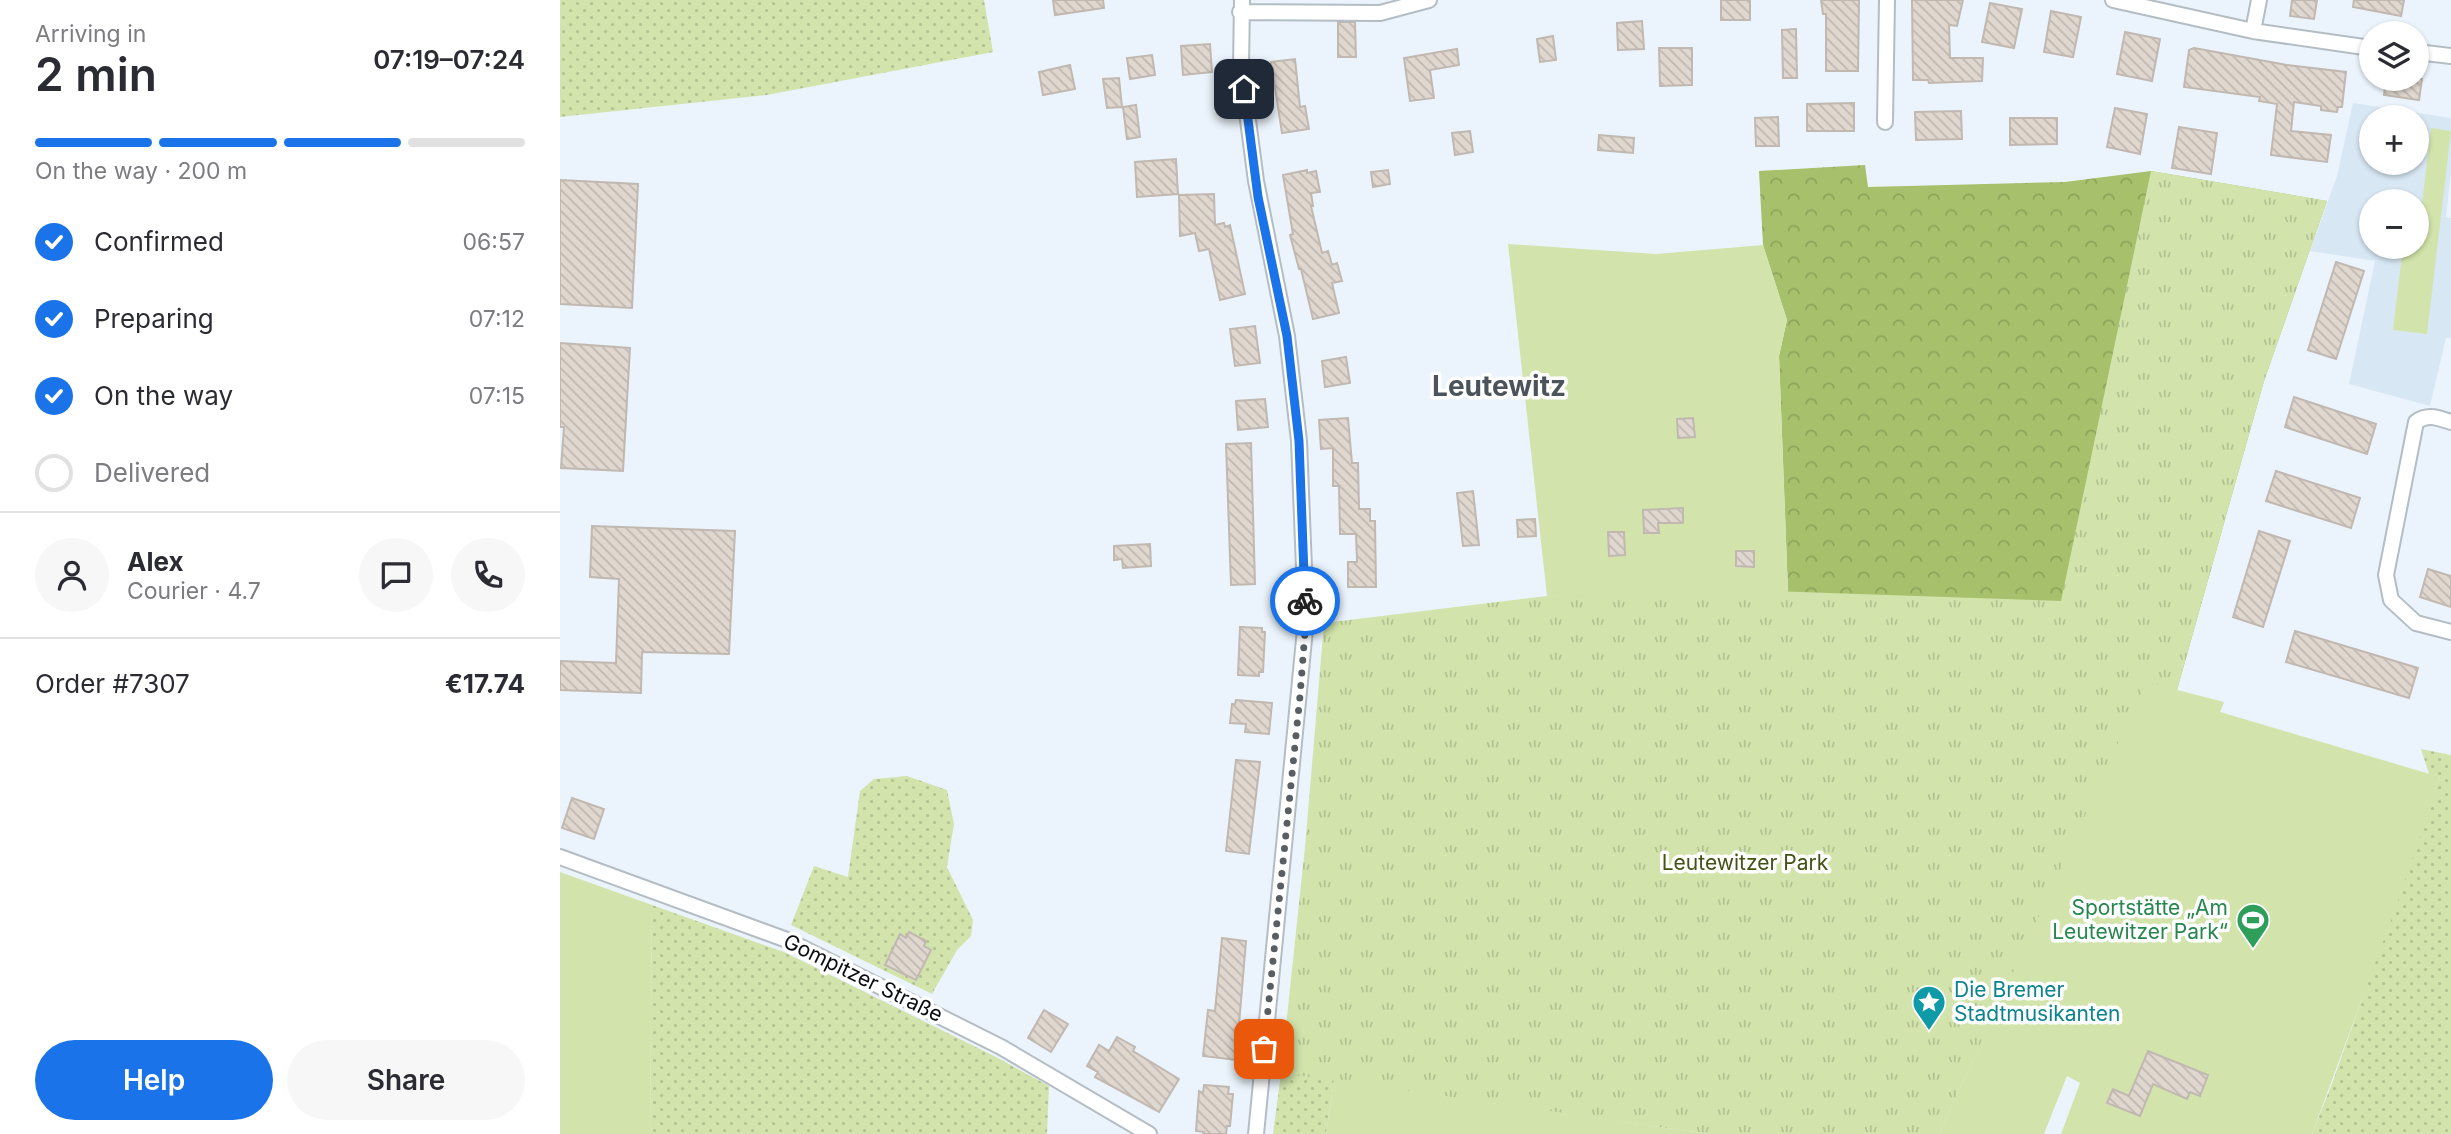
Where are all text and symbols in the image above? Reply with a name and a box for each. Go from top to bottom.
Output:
text: Arriving in [35,20,146,48]
map controls [2359,21,2429,259]
button: layers [2359,21,2429,91]
text: 07:19–07:24 [373,44,525,75]
text: 2 min [35,46,157,102]
pin [1214,59,1274,119]
icon: home [1225,70,1263,108]
button: + [2359,105,2429,175]
text: On the way · 200 m [35,157,247,185]
button: − [2359,189,2429,259]
icon: check [35,223,73,261]
text: Confirmed [94,226,224,257]
text: 06:57 [463,228,525,256]
icon: check [35,300,73,338]
text: Preparing [94,303,214,334]
text: 07:12 [469,305,525,333]
district label: Leutewitz [1432,369,1566,403]
icon: check [35,377,73,415]
text: On the way [94,380,233,411]
text: 07:15 [469,382,525,410]
text: Delivered [94,457,210,488]
button: person [35,538,109,612]
button: chat [359,538,433,612]
button: phone [451,538,525,612]
text: Alex [127,546,184,577]
courier [1270,566,1340,636]
text: Courier · 4.7 [127,577,261,605]
icon: bike [1286,582,1324,620]
text: Order #7307 [35,668,190,699]
text: €17.74 [445,668,525,699]
park label: Leutewitzer Park [1662,850,1829,875]
place label: Sportstätte „Am Leutewitzer Park“ [2052,895,2228,944]
sports icon: Sportstätte „Am Leutewitzer Park“ [2234,901,2272,950]
street label: Gompitzer Straße [780,928,947,1027]
place label: Die Bremer Stadtmusikanten [1954,977,2120,1026]
place icon: Die Bremer Stadtmusikanten [1910,983,1948,1032]
pin [1234,1019,1294,1079]
icon: bag [1245,1030,1283,1068]
button: Help [35,1040,273,1120]
button: Share [287,1040,525,1120]

